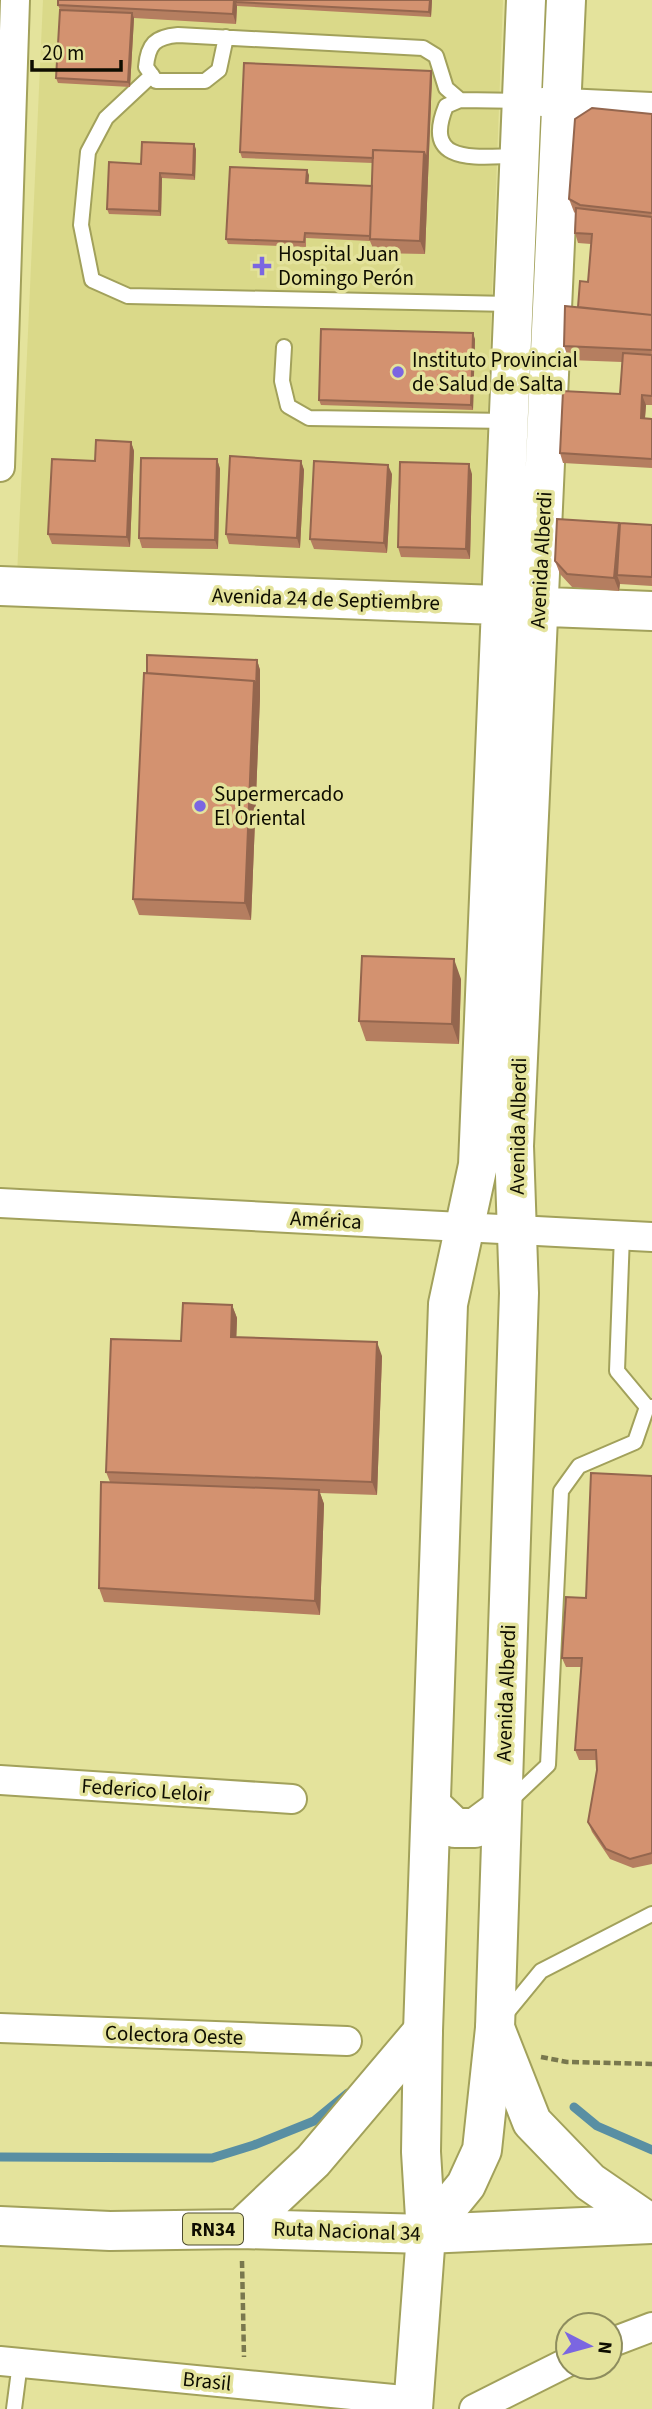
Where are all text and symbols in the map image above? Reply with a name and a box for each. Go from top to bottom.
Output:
scale bar [32,28,121,72]
text: 20 m [42,38,84,68]
place label: Hospital Juan Domingo Perón [278,239,414,293]
marker: Hospital Juan Domingo Perón [252,256,272,276]
place label: Instituto Provincial de Salud de Salta [412,345,578,399]
marker: Instituto Provincial de Salud de Salta [390,364,406,380]
street label: Avenida Alberdi [522,491,560,629]
street label: Avenida 24 de Septiembre [212,580,440,618]
place label: Supermercado El Oriental [214,779,344,833]
marker: Supermercado El Oriental [192,798,208,814]
street label: Avenida Alberdi [502,1057,534,1195]
street label: América [289,1203,363,1237]
street label: Avenida Alberdi [489,1624,523,1762]
street label: Federico Leloir [80,1771,212,1810]
street label: Colectora Oeste [104,2018,244,2052]
street label: Ruta Nacional 34 [273,2213,421,2249]
road number: RN34 [183,2214,243,2244]
north arrow [554,2311,624,2381]
text: N [590,2340,619,2355]
street label: Brasil [181,2364,233,2398]

